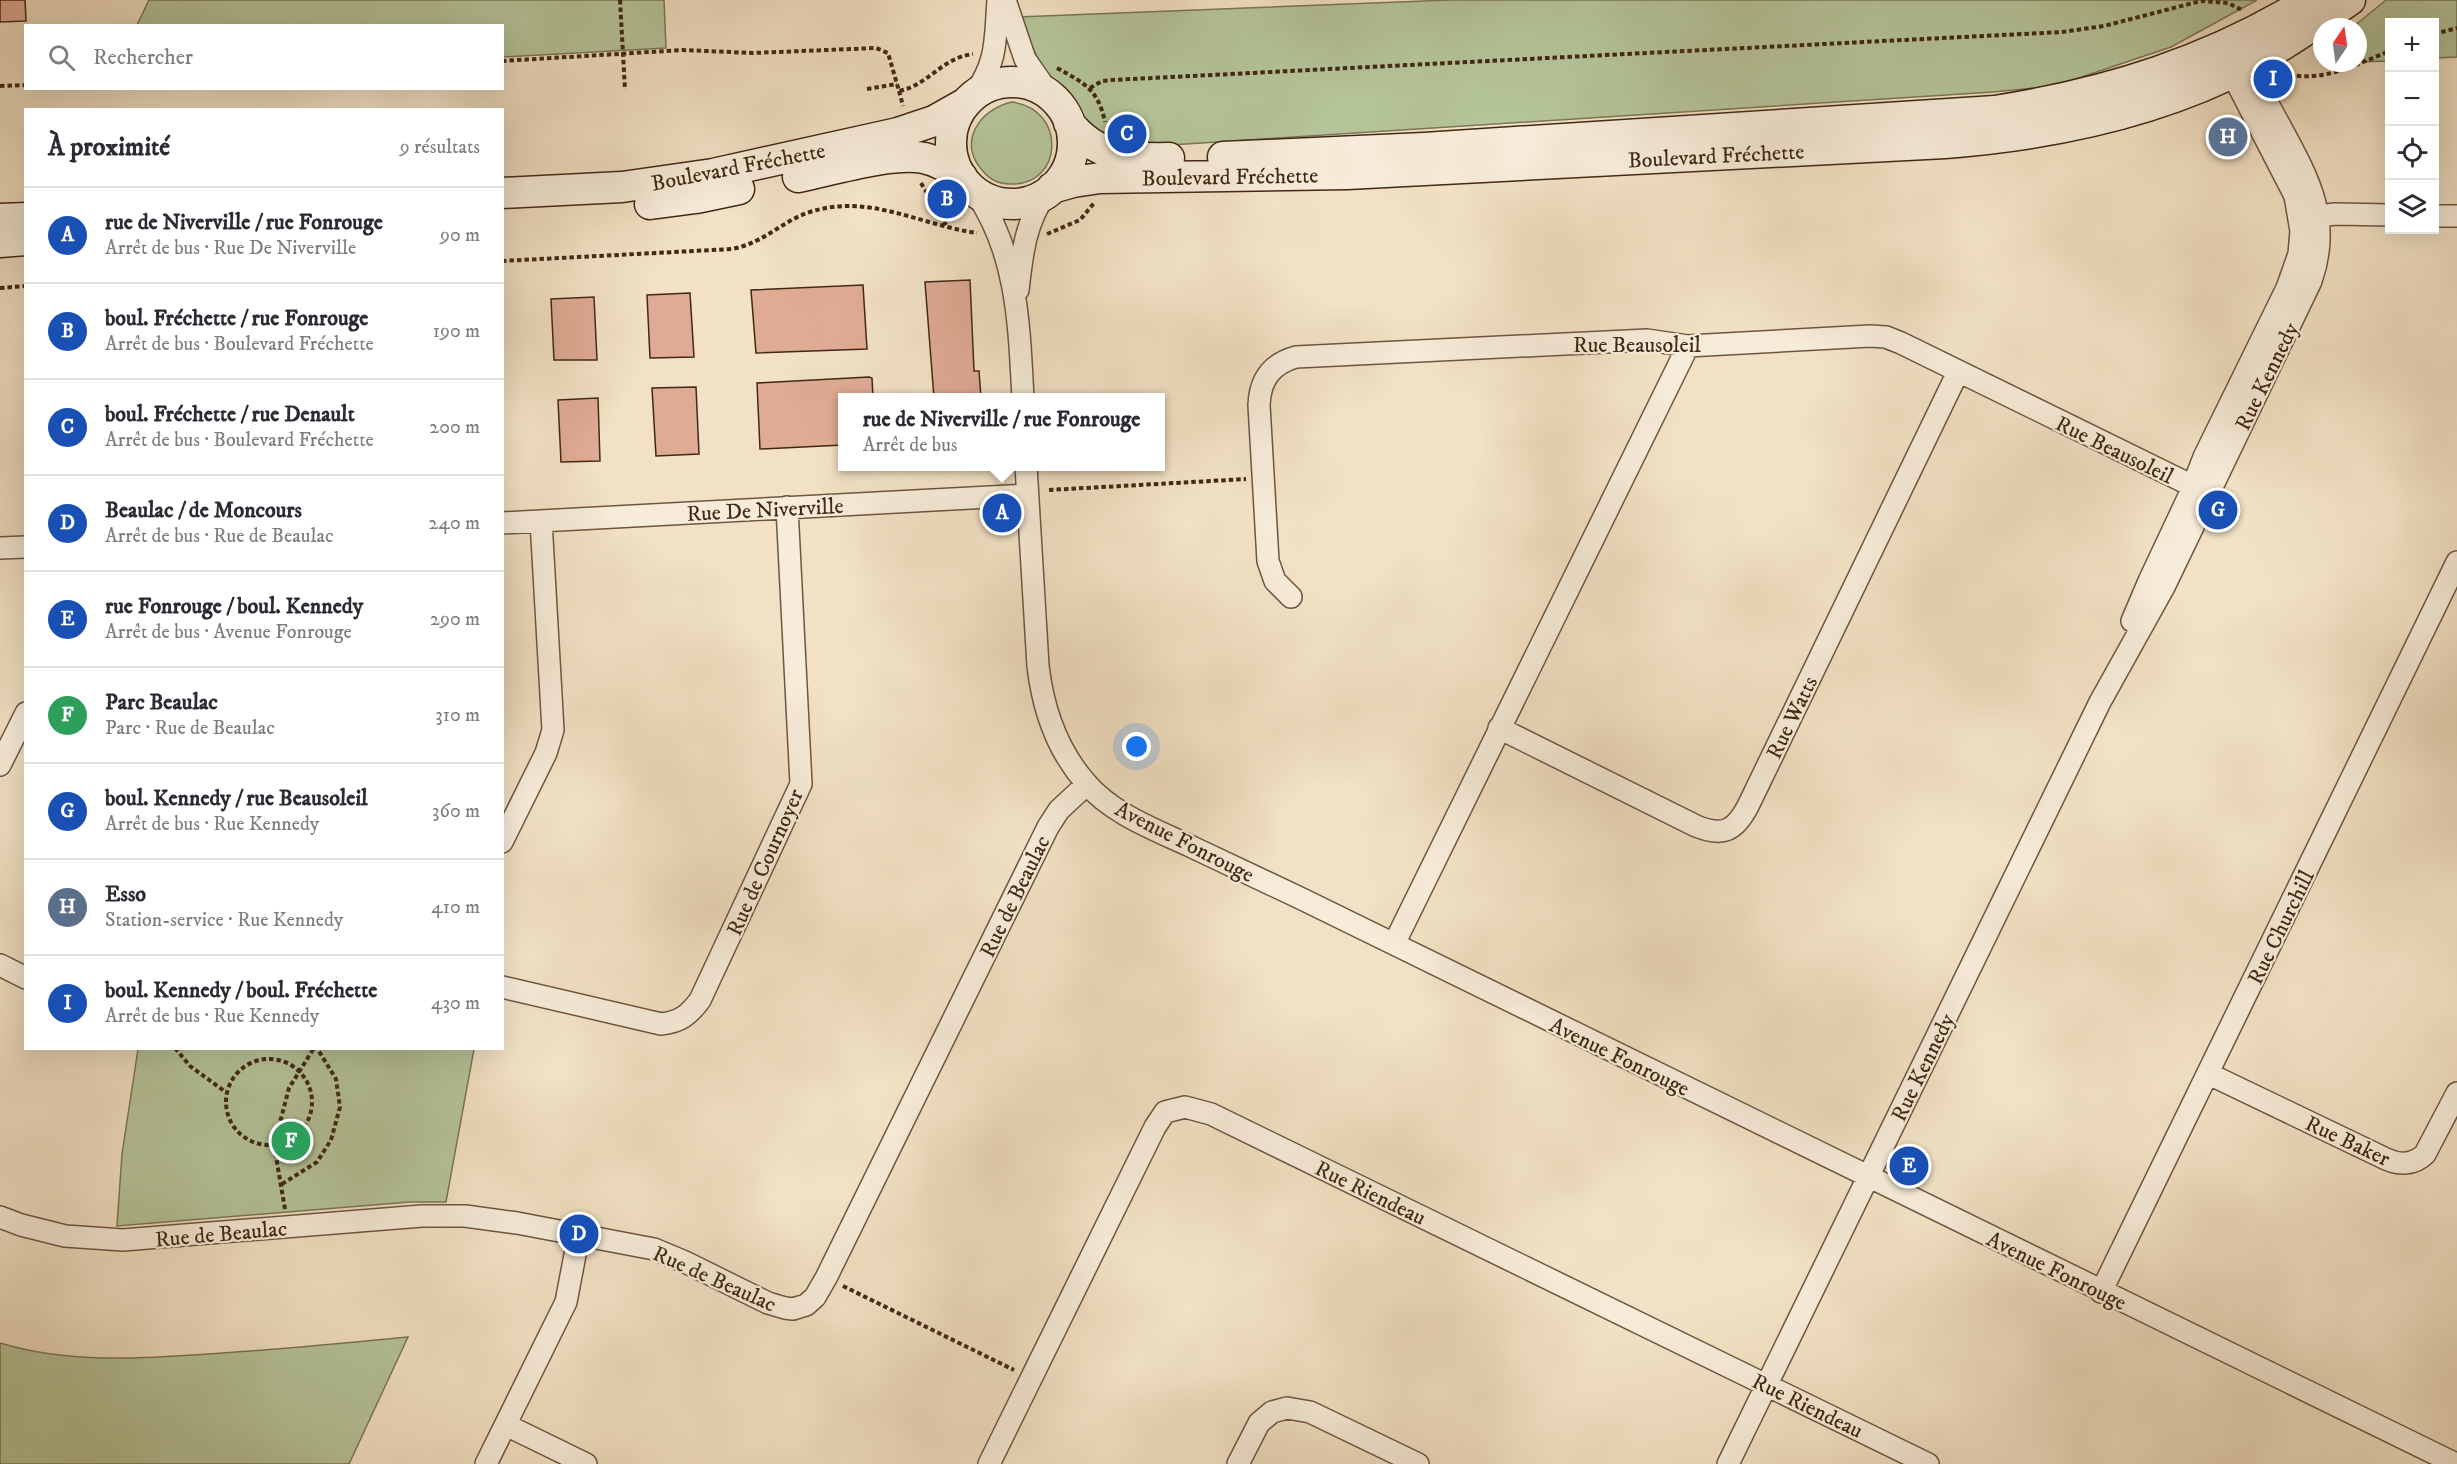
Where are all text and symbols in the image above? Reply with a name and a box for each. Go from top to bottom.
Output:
north arrow [2313,18,2367,72]
map controls [2385,18,2439,234]
button: + [2385,18,2439,72]
search box [24,24,504,90]
icon: search [45,41,78,74]
text: Rechercher [93,44,193,71]
pin: I [2254,56,2292,101]
button: − [2385,72,2439,126]
pin: C [1108,112,1146,156]
pin: H [2208,114,2248,160]
button: locate [2385,126,2439,180]
text: À proximité [48,131,170,164]
text: 9 résultats [400,135,480,160]
street label: Boulevard Fréchette [649,137,828,198]
street label: Boulevard Fréchette [1627,138,1805,175]
street label: Boulevard Fréchette [1141,162,1319,193]
pin: B [928,176,966,222]
button: layers [2385,180,2439,234]
text: rue de Niverville / rue Fonrouge [105,209,383,236]
text: A [61,223,74,248]
text: 90 m [440,223,480,248]
text: Arrêt de bus · Rue De Niverville [105,236,356,261]
text: boul. Fréchette / rue Fonrouge [105,305,368,332]
street label: Rue Kennedy [2230,318,2305,435]
text: B [61,319,74,344]
text: 190 m [433,319,480,344]
text: Arrêt de bus · Boulevard Fréchette [105,332,374,357]
street label: Rue Beausoleil [1573,332,1701,359]
popup [838,393,1165,471]
text: boul. Fréchette / rue Denault [105,401,355,428]
text: rue de Niverville / rue Fonrouge [863,406,1140,433]
street label: Rue Beausoleil [2051,410,2178,491]
text: C [61,415,74,440]
text: 200 m [429,415,480,440]
text: Arrêt de bus · Boulevard Fréchette [105,428,374,453]
text: Arrêt de bus [863,433,957,458]
pin: G [2198,488,2238,532]
pin: A [982,490,1022,536]
street label: Rue De Niverville [686,493,844,528]
text: Beaulac / de Moncours [105,497,302,524]
text: D [60,511,75,536]
text: 240 m [429,511,480,536]
text: Arrêt de bus · Rue de Beaulac [105,524,334,549]
text: rue Fonrouge / boul. Kennedy [105,593,363,620]
text: E [60,607,75,632]
text: 290 m [430,607,480,632]
text: Arrêt de bus · Avenue Fonrouge [105,620,352,645]
street label: Rue Watts [1761,672,1824,763]
text: Parc Beaulac [105,689,218,716]
text: F [61,703,74,728]
text: 310 m [435,703,480,728]
text: Parc · Rue de Beaulac [105,716,275,741]
your location [1122,732,1151,761]
street label: Rue de Cournoyer [721,784,810,940]
text: boul. Kennedy / rue Beausoleil [105,785,368,812]
street label: Avenue Fonrouge [1110,796,1258,889]
text: G [61,799,74,824]
text: 360 m [432,799,480,824]
text: Arrêt de bus · Rue Kennedy [105,812,319,837]
street label: Rue de Beaulac [974,831,1056,962]
street label: Rue Churchill [2242,866,2321,989]
text: Esso [105,881,146,908]
text: H [59,895,76,920]
text: 410 m [431,895,480,920]
text: Station-service · Rue Kennedy [105,908,343,933]
text: boul. Kennedy / boul. Fréchette [105,977,377,1004]
text: I [63,991,72,1016]
text: 430 m [431,991,480,1016]
text: Arrêt de bus · Rue Kennedy [105,1004,319,1029]
street label: Rue Kennedy [1886,1009,1961,1126]
street label: Avenue Fonrouge [1545,1012,1694,1103]
street label: Rue Baker [2301,1110,2395,1173]
pin: F [272,1118,310,1164]
pin: E [1890,1144,1928,1188]
street label: Rue Riendeau [1311,1155,1430,1232]
pin: D [560,1212,598,1256]
street label: Rue de Beaulac [154,1215,288,1254]
street label: Avenue Fonrouge [1982,1226,2131,1317]
street label: Rue de Beaulac [648,1240,780,1319]
street label: Rue Riendeau [1748,1368,1867,1445]

